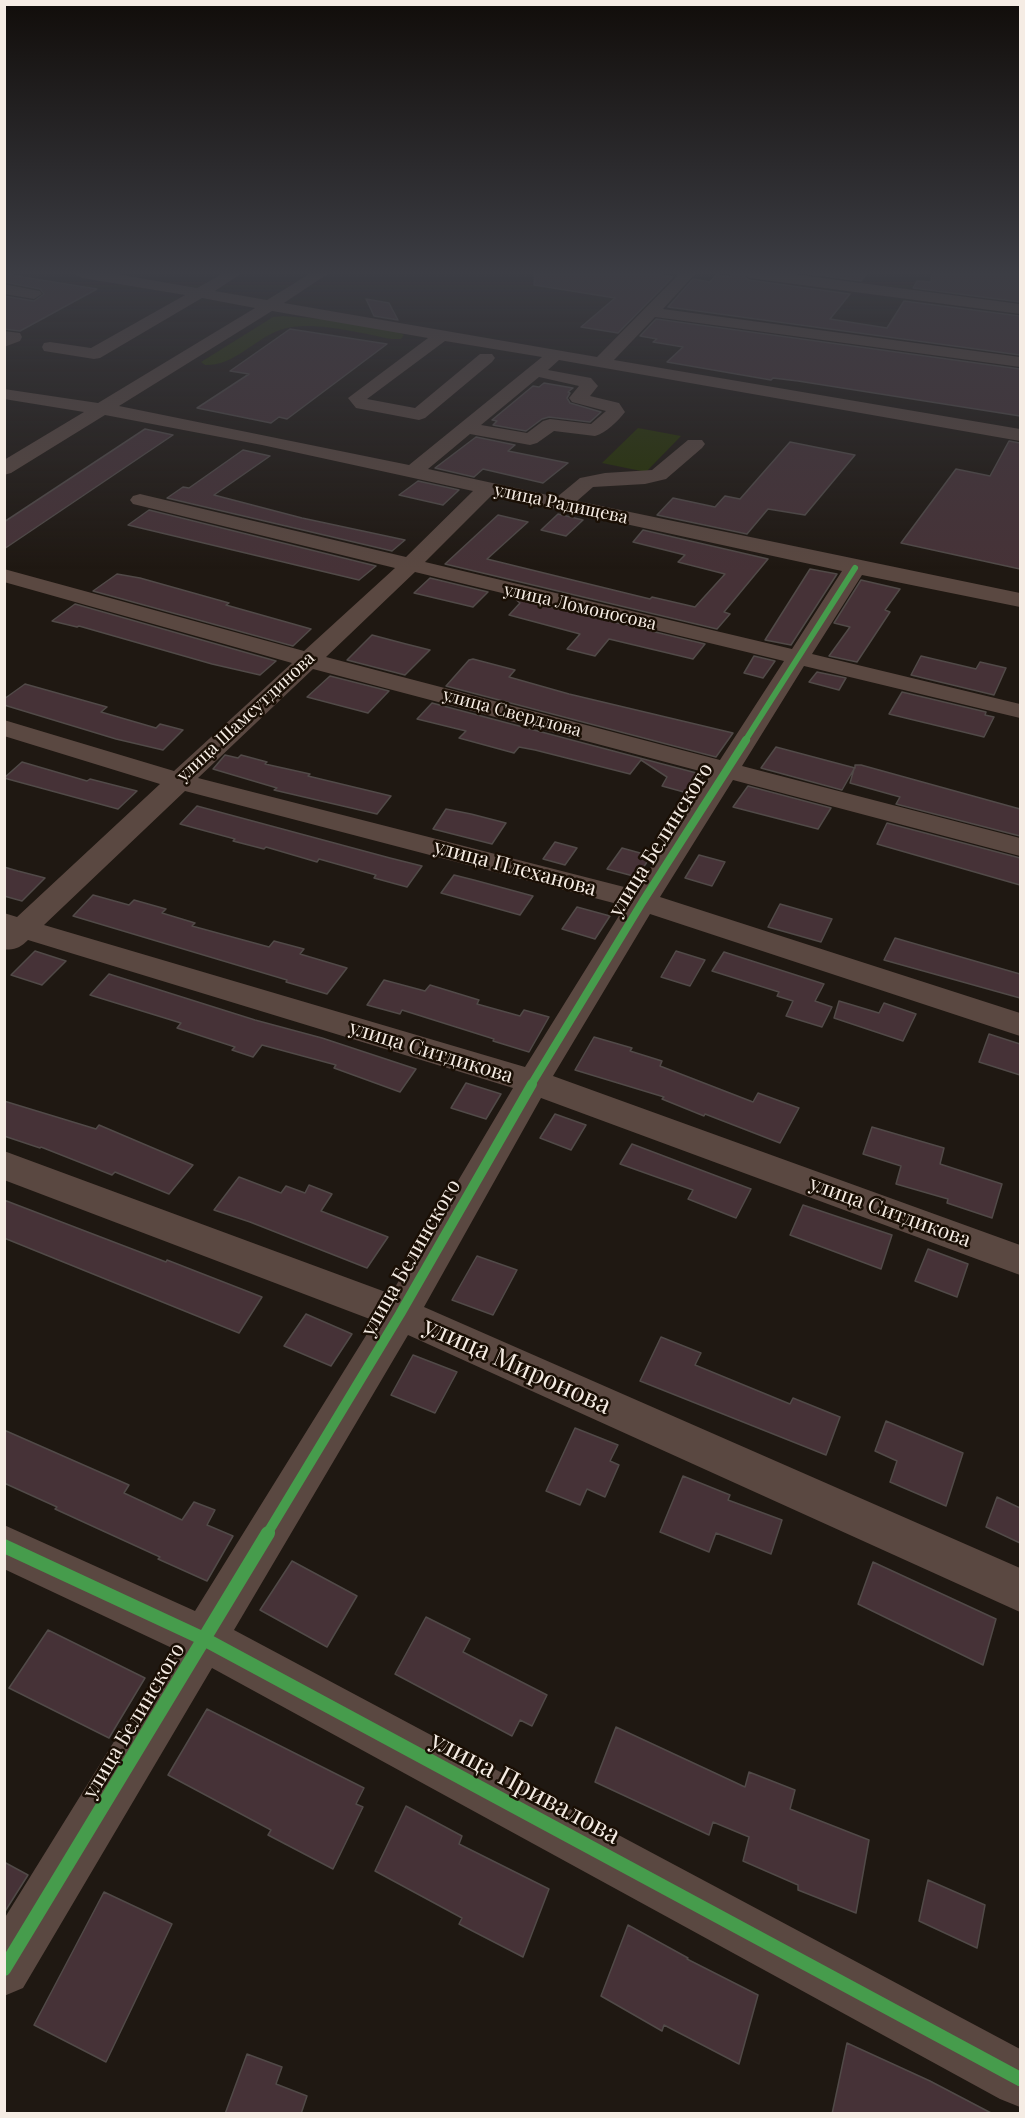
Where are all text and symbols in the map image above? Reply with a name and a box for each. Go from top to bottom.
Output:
street label: улица Радищева [492,479,630,529]
street label: улица Ломоносова [502,579,658,635]
street label: улица Шамсутдинова [173,648,319,786]
street label: улица Свердлова [440,684,584,742]
street label: улица Белинского [603,758,719,922]
street label: улица Плеханова [431,834,599,902]
street label: улица Ситдикова [346,1015,516,1089]
street label: улица Ситдикова [806,1171,974,1253]
street label: улица Белинского [356,1175,466,1341]
street label: улица Миронова [418,1311,616,1421]
street label: улица Белинского [78,1639,190,1803]
street label: улица Привалова [425,1725,625,1851]

